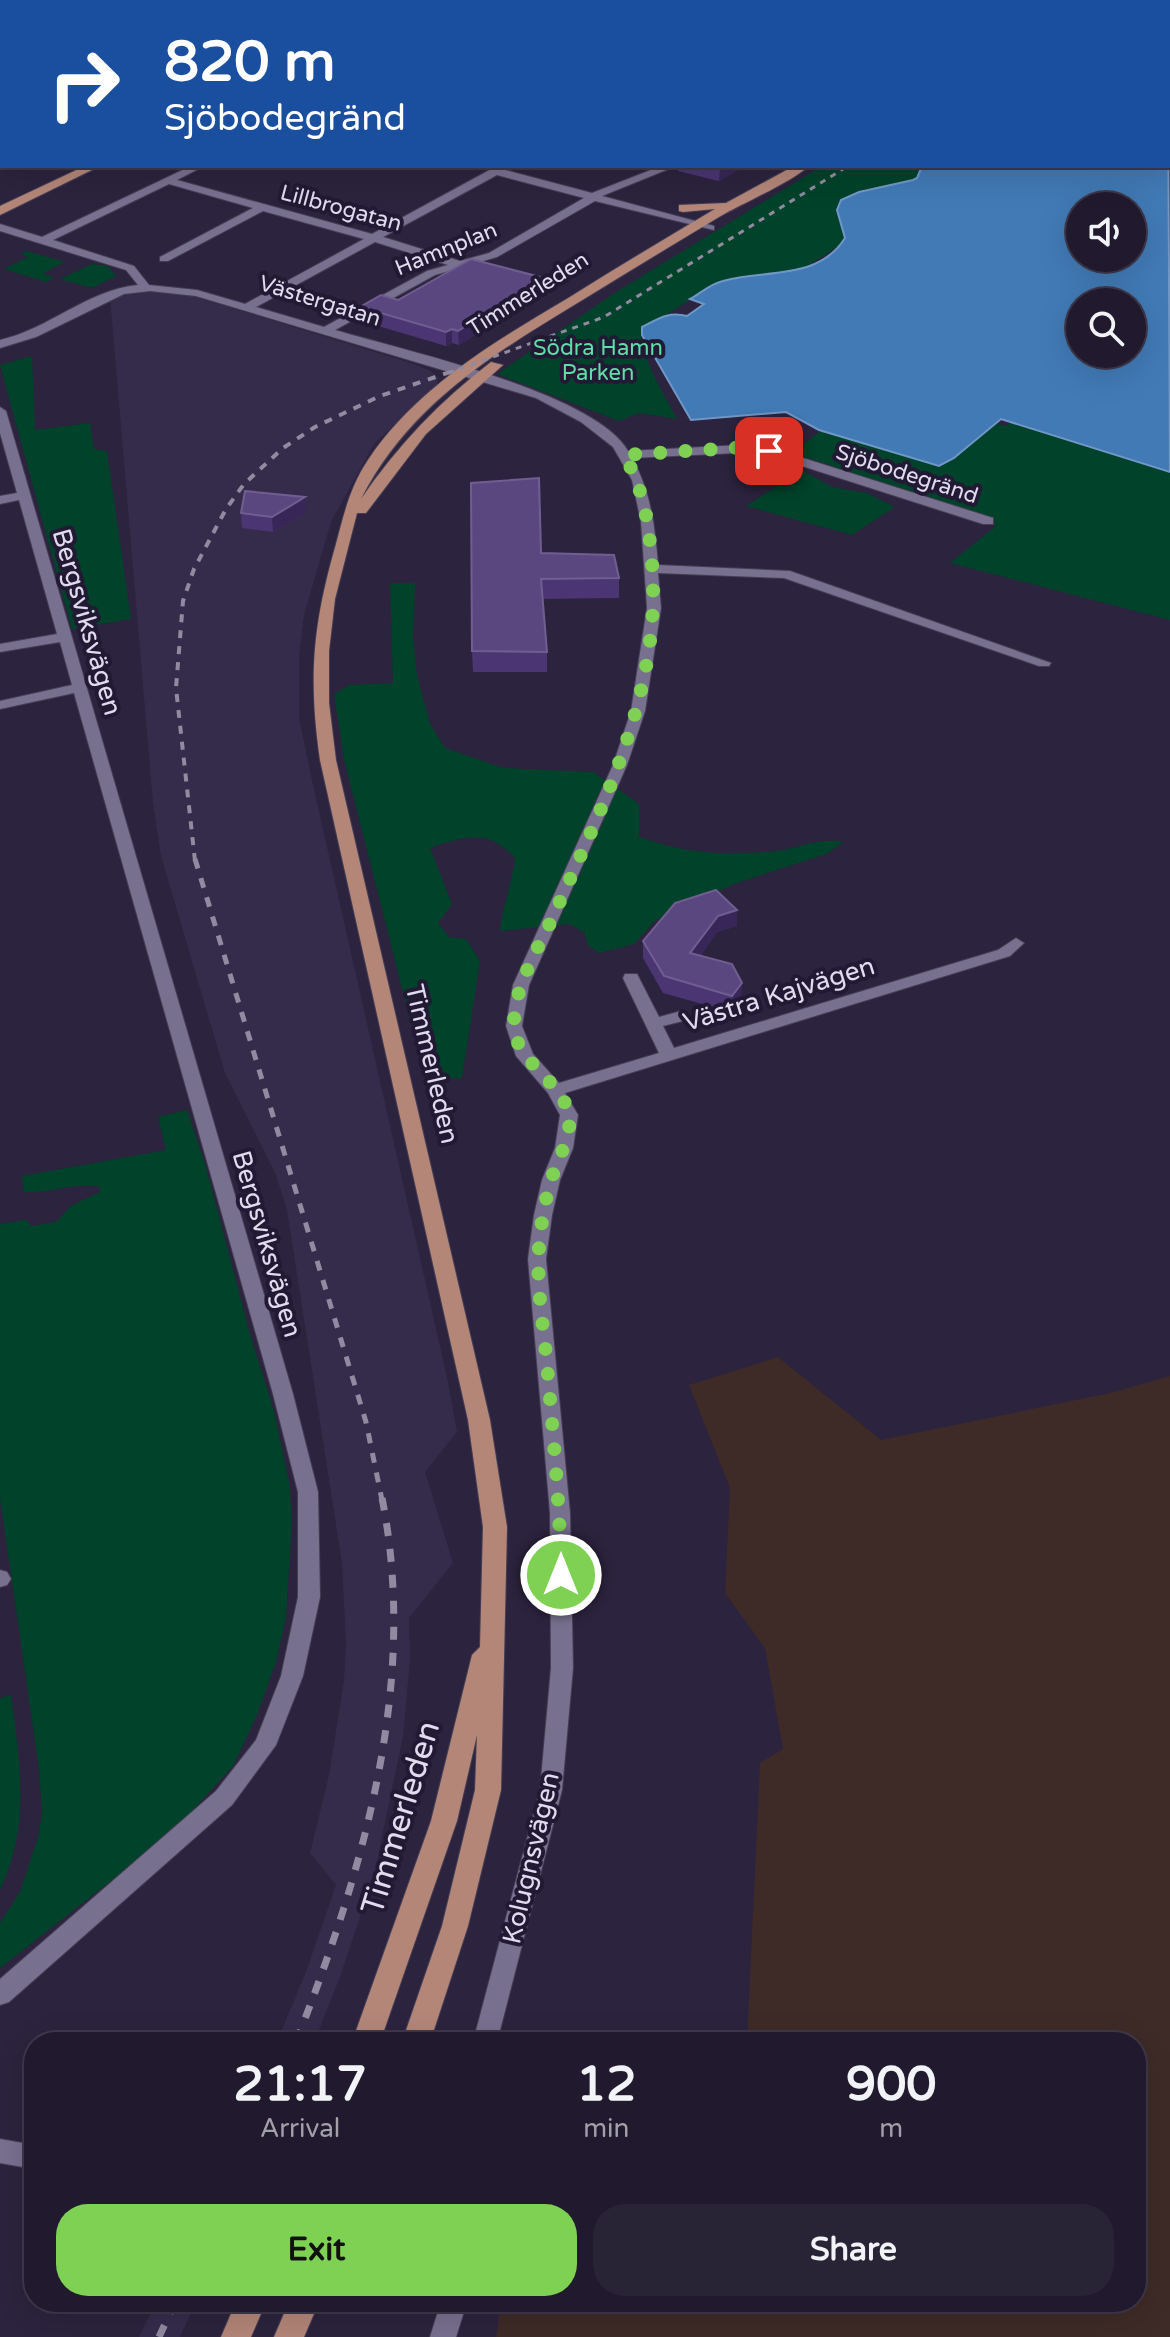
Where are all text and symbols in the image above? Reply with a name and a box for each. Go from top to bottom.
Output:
text: 820 m [164,29,335,96]
icon: right [32,32,136,136]
text: Sjöbodegränd [164,97,406,140]
street label: Lillbrogatan [277,179,405,237]
map controls [1066,192,1146,368]
button: sound [1066,192,1146,272]
street label: Hamnplan [391,217,501,281]
street label: Timmerleden [463,247,593,341]
street label: Västergatan [256,270,384,332]
button: search [1066,288,1146,368]
park label: Södra Hamn Parken [533,335,663,386]
pin [735,417,803,485]
icon: arrive [747,429,791,473]
street label: Sjöbodegränd [833,439,981,509]
street label: Bergsviksvägen [46,525,128,719]
street label: Västra Kajvägen [679,950,879,1038]
street label: Timmerleden [399,981,465,1147]
street label: Bergsviksvägen [226,1147,308,1341]
position arrow [519,1533,603,1617]
street label: Timmerleden [354,1717,448,1919]
street label: Kolugnsvägen [496,1769,566,1947]
text: 21:17 [234,2056,367,2114]
text: 12 [576,2056,636,2114]
text: 900 [846,2056,936,2114]
text: Arrival [260,2113,340,2144]
text: min [583,2113,629,2144]
text: m [879,2113,903,2144]
button: Exit [56,2204,577,2296]
button: Share [593,2204,1114,2296]

